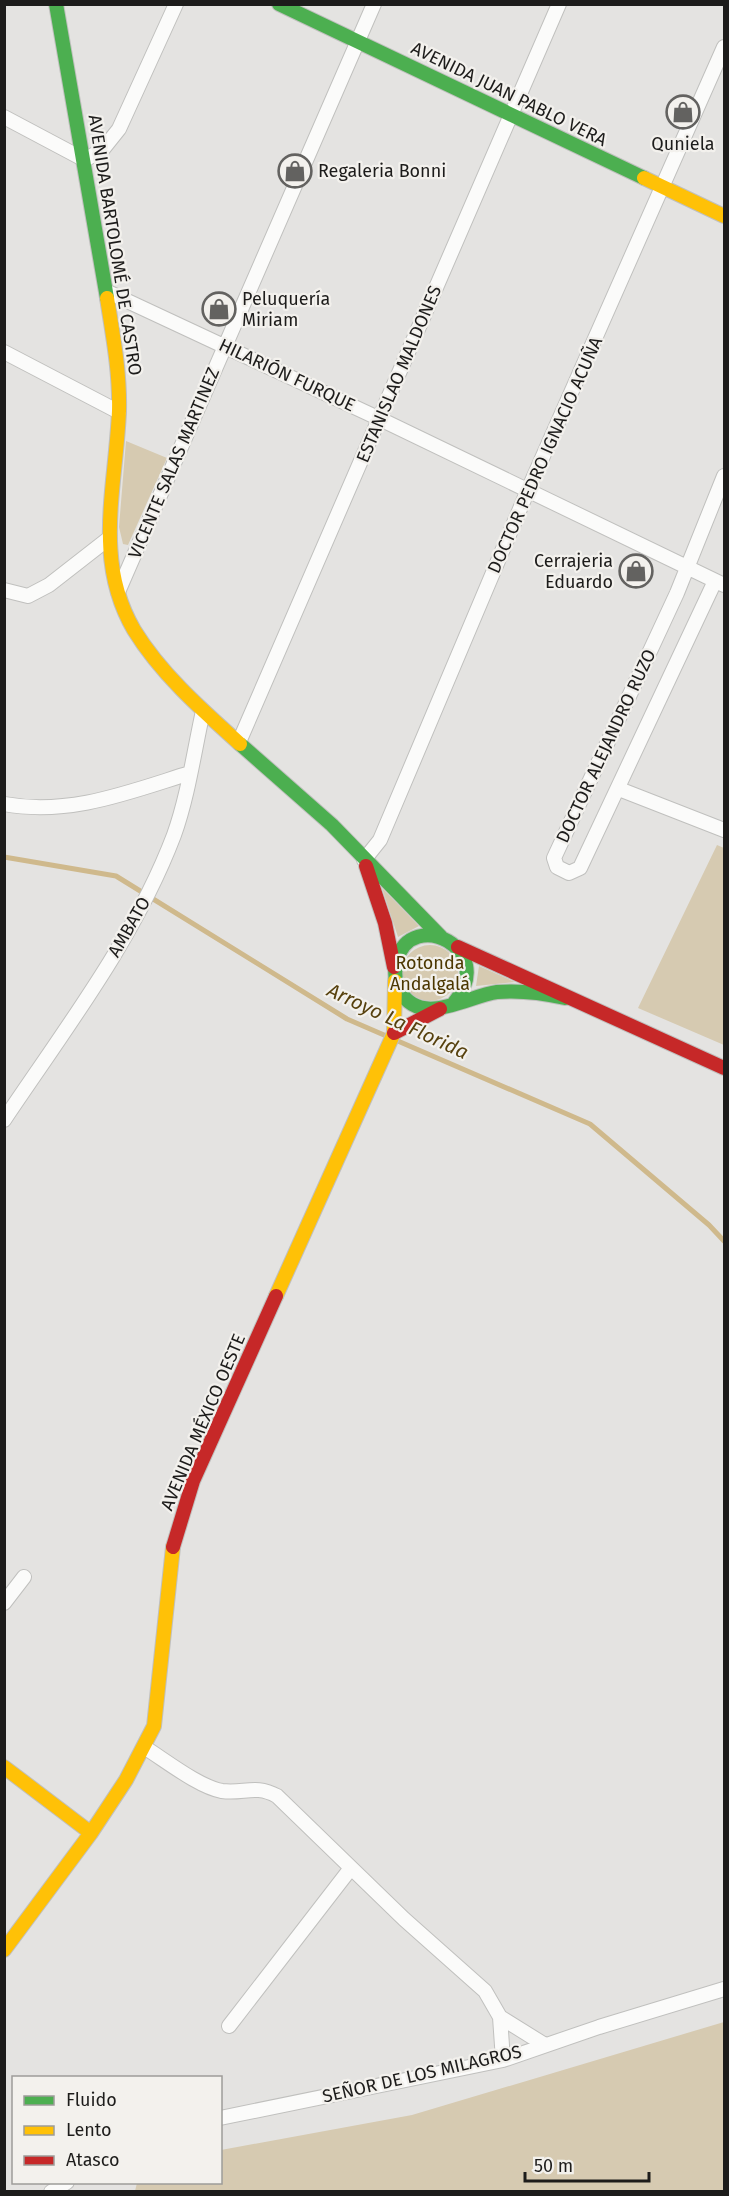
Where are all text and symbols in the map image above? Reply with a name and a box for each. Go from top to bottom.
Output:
street label: AVENIDA JUAN PABLO VERA [407,37,611,151]
shop icon: Quniela [665,94,701,130]
street label: AVENIDA BARTOLOMÉ DE CASTRO [84,113,147,377]
place label: Quniela [651,133,715,155]
shop icon: Regaleria Bonni [277,153,313,189]
place label: Regaleria Bonni [318,160,446,182]
street label: ESTANISLAO MALDONES [352,282,446,466]
place label: Peluquería Miriam [242,288,330,331]
shop icon: Peluquería Miriam [201,291,237,327]
street label: DOCTOR PEDRO IGNACIO ACUÑA [482,332,608,577]
street label: HILARIÓN FURQUE [215,334,359,416]
street label: VICENTE SALAS MARTINEZ [124,364,224,562]
place label: Cerrajeria Eduardo [534,550,613,593]
shop icon: Cerrajeria Eduardo [618,553,654,589]
street label: DOCTOR ALEJANDRO RUZO [551,646,661,846]
street label: AMBATO [103,893,155,961]
park label: Rotonda Andalgalá [390,952,470,995]
water label: Arroyo La Florida [323,977,472,1064]
street label: AVENIDA MÉXICO OESTE [155,1330,250,1514]
street label: SEÑOR DE LOS MILAGROS [320,2039,524,2108]
legend [12,2076,222,2184]
text: Fluido [66,2089,117,2111]
text: Lento [66,2119,112,2141]
scale bar [525,2145,650,2183]
text: Atasco [66,2149,119,2171]
text: 50 m [534,2155,573,2177]

